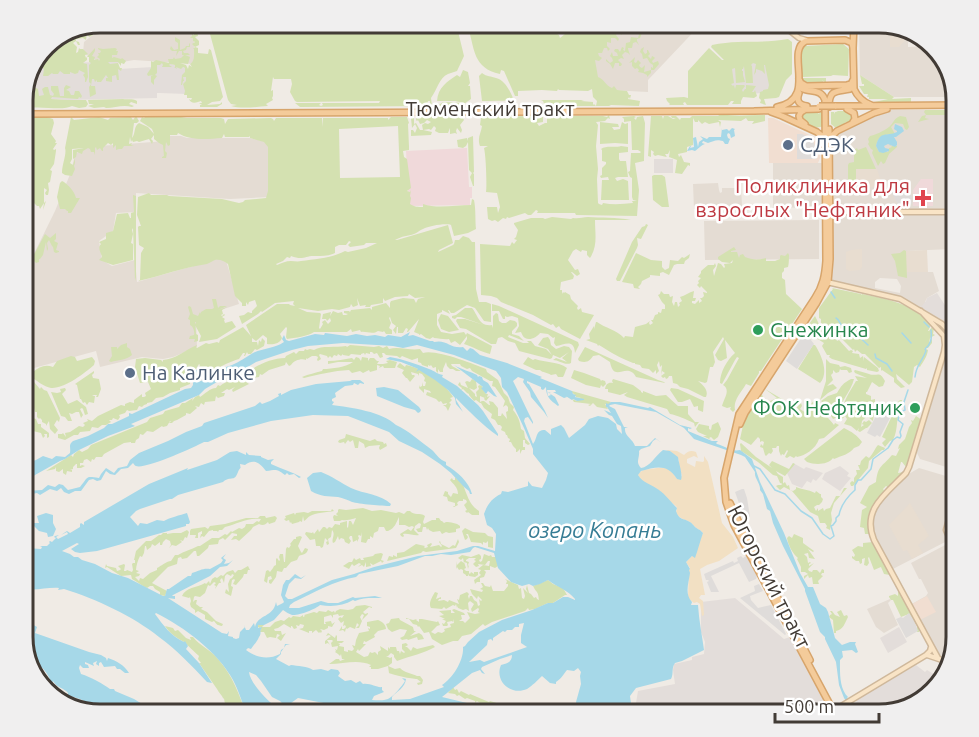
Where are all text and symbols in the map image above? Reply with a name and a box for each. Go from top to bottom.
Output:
street label: Тюменский тракт [405,96,575,120]
place label: СДЭК [800,132,854,156]
marker: СДЭК [781,138,795,152]
place label: Поликлиника для взрослых "Нефтяник" [695,173,910,221]
marker: Поликлиника для взрослых "Нефтяник" [914,189,932,207]
place label: Снежинка [770,317,869,341]
marker: Снежинка [751,323,765,337]
place label: На Калинке [142,360,255,384]
marker: На Калинке [123,366,137,380]
place label: ФОК Нефтяник [753,395,903,419]
marker: ФОК Нефтяник [908,401,922,415]
street label: Югорский тракт [723,501,817,653]
water label: озеро Копань [528,517,662,542]
scale bar [775,686,878,724]
text: 500 m [784,696,834,716]

